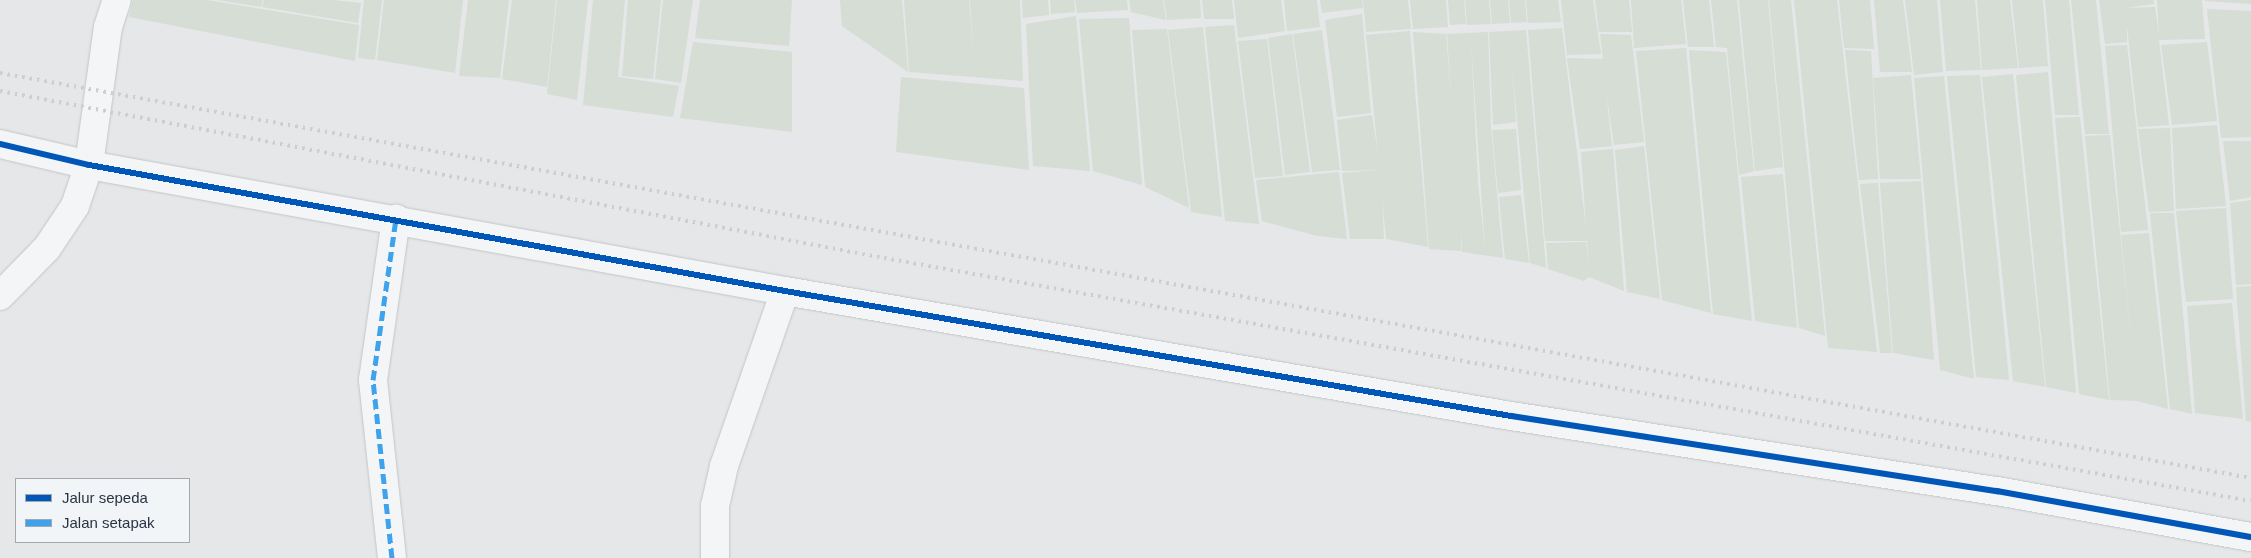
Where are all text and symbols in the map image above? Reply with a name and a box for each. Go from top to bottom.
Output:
legend [15,478,190,543]
text: Jalur sepeda [62,489,148,506]
text: Jalan setapak [62,514,155,531]

